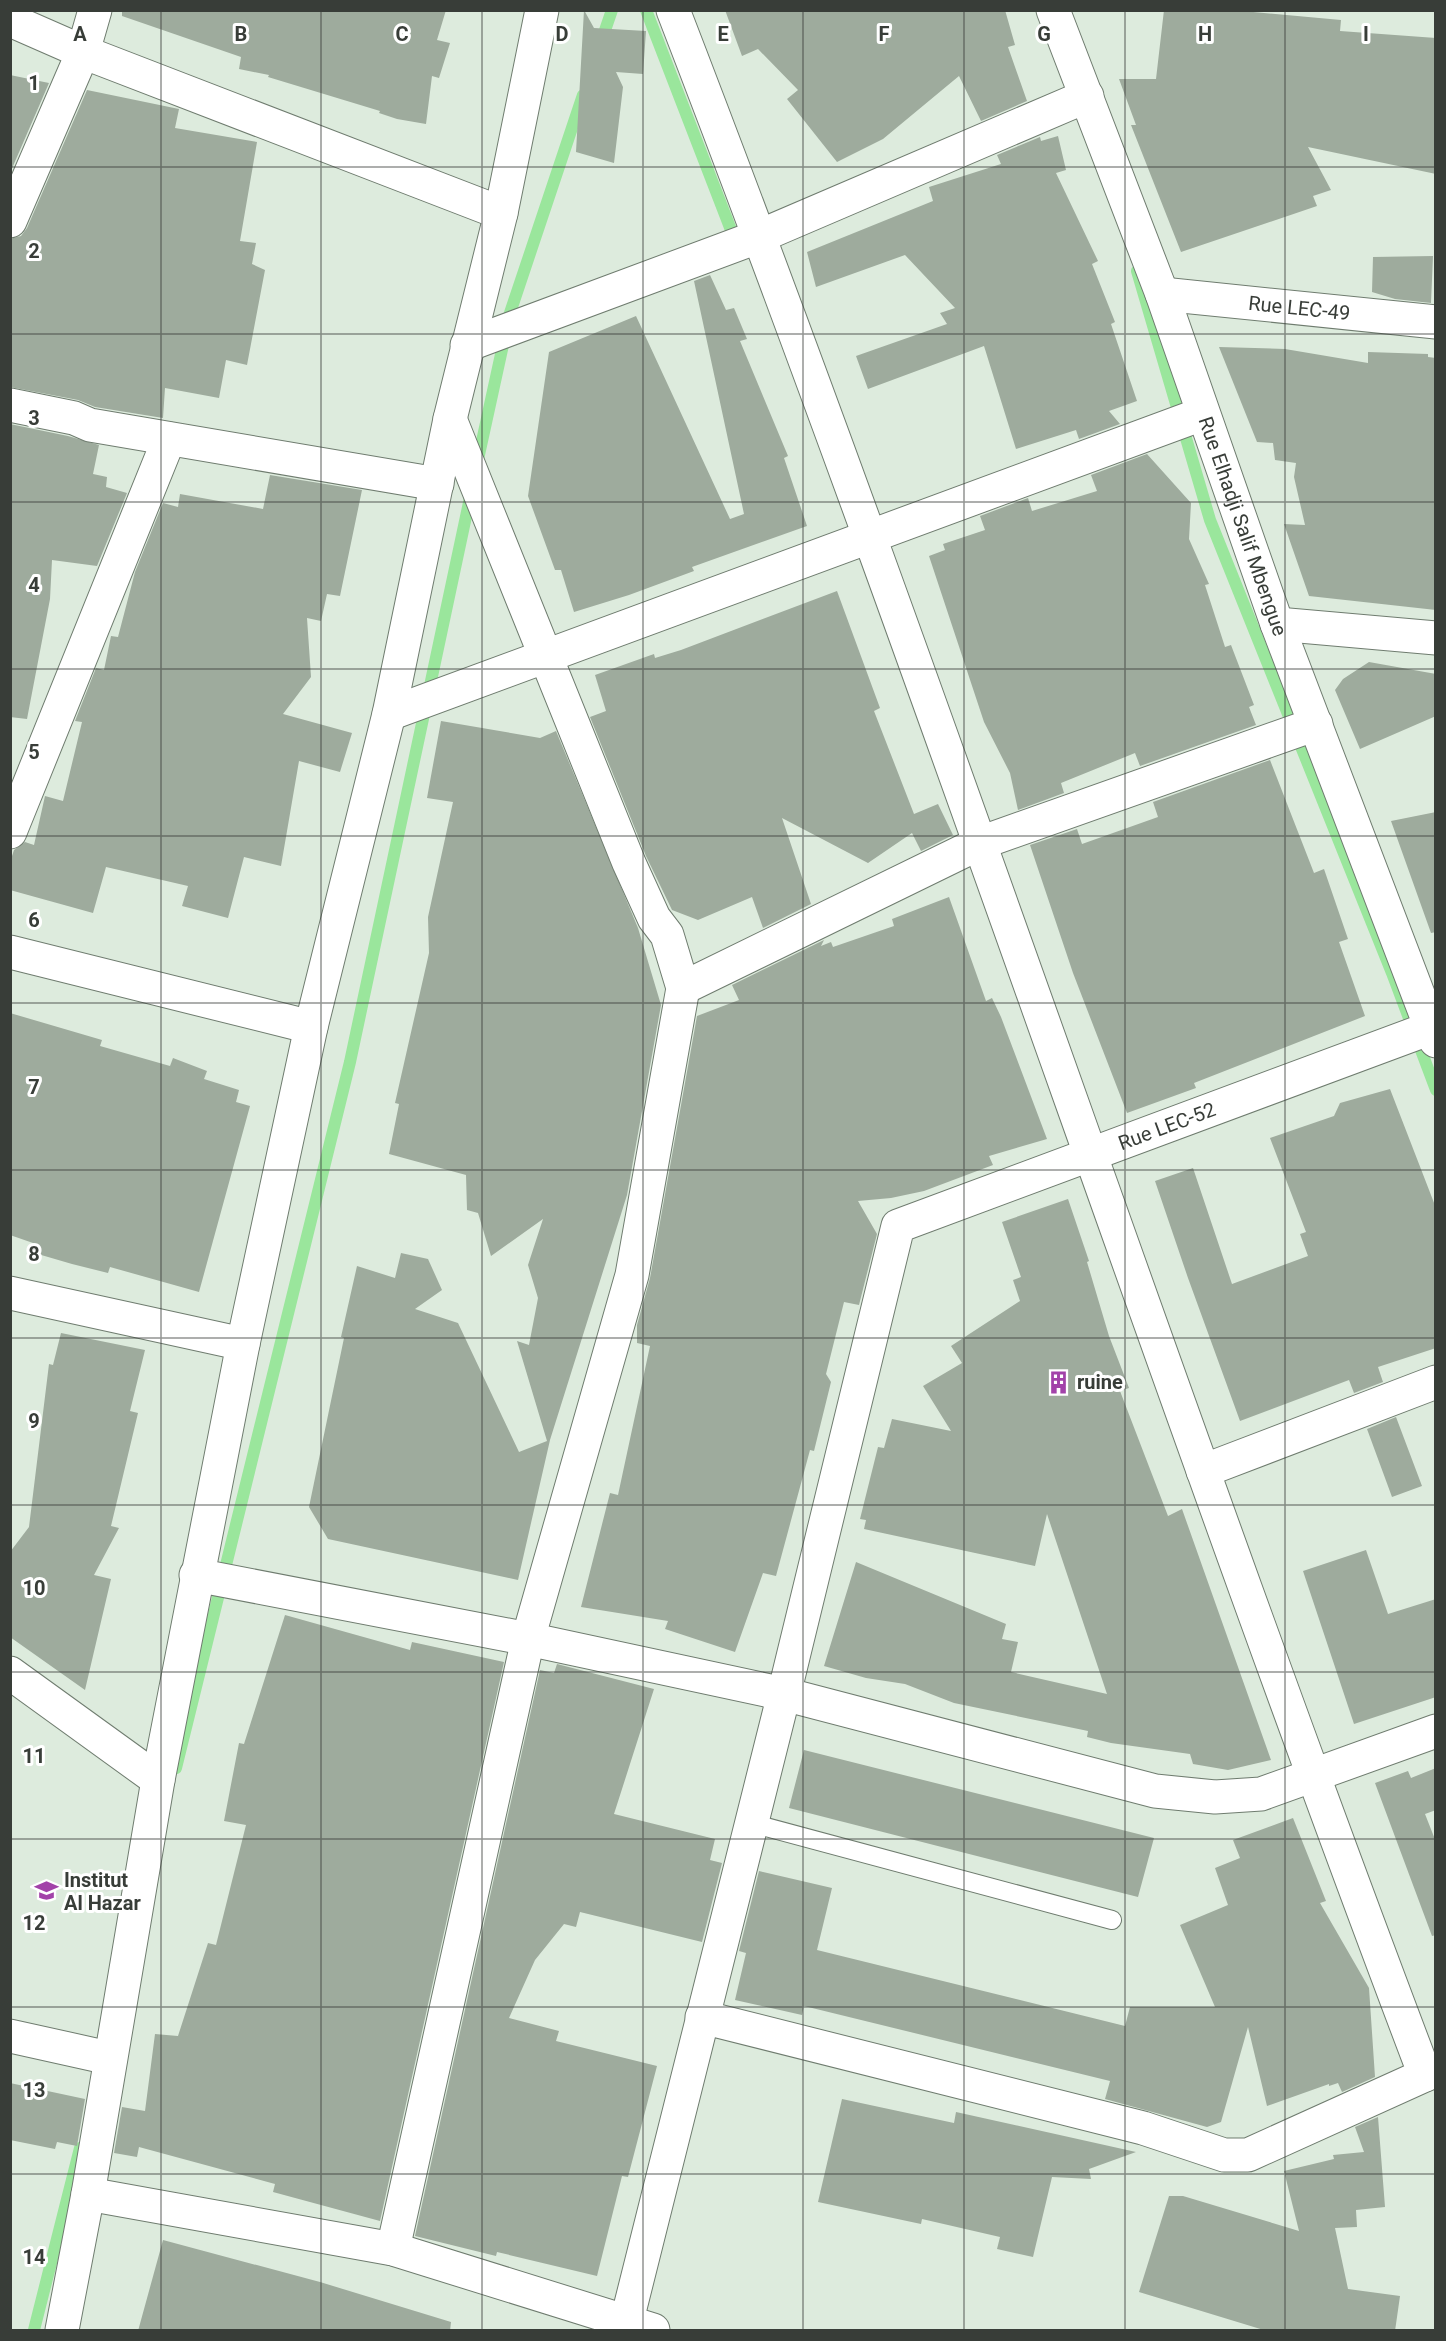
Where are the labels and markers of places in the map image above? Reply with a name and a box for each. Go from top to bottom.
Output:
building icon: ruine [1046,1369,1072,1395]
place label: ruine [1077,1370,1123,1394]
place label: Institut Al Hazar [64,1868,141,1915]
school or university icon: Institut Al Hazar [33,1878,59,1904]

